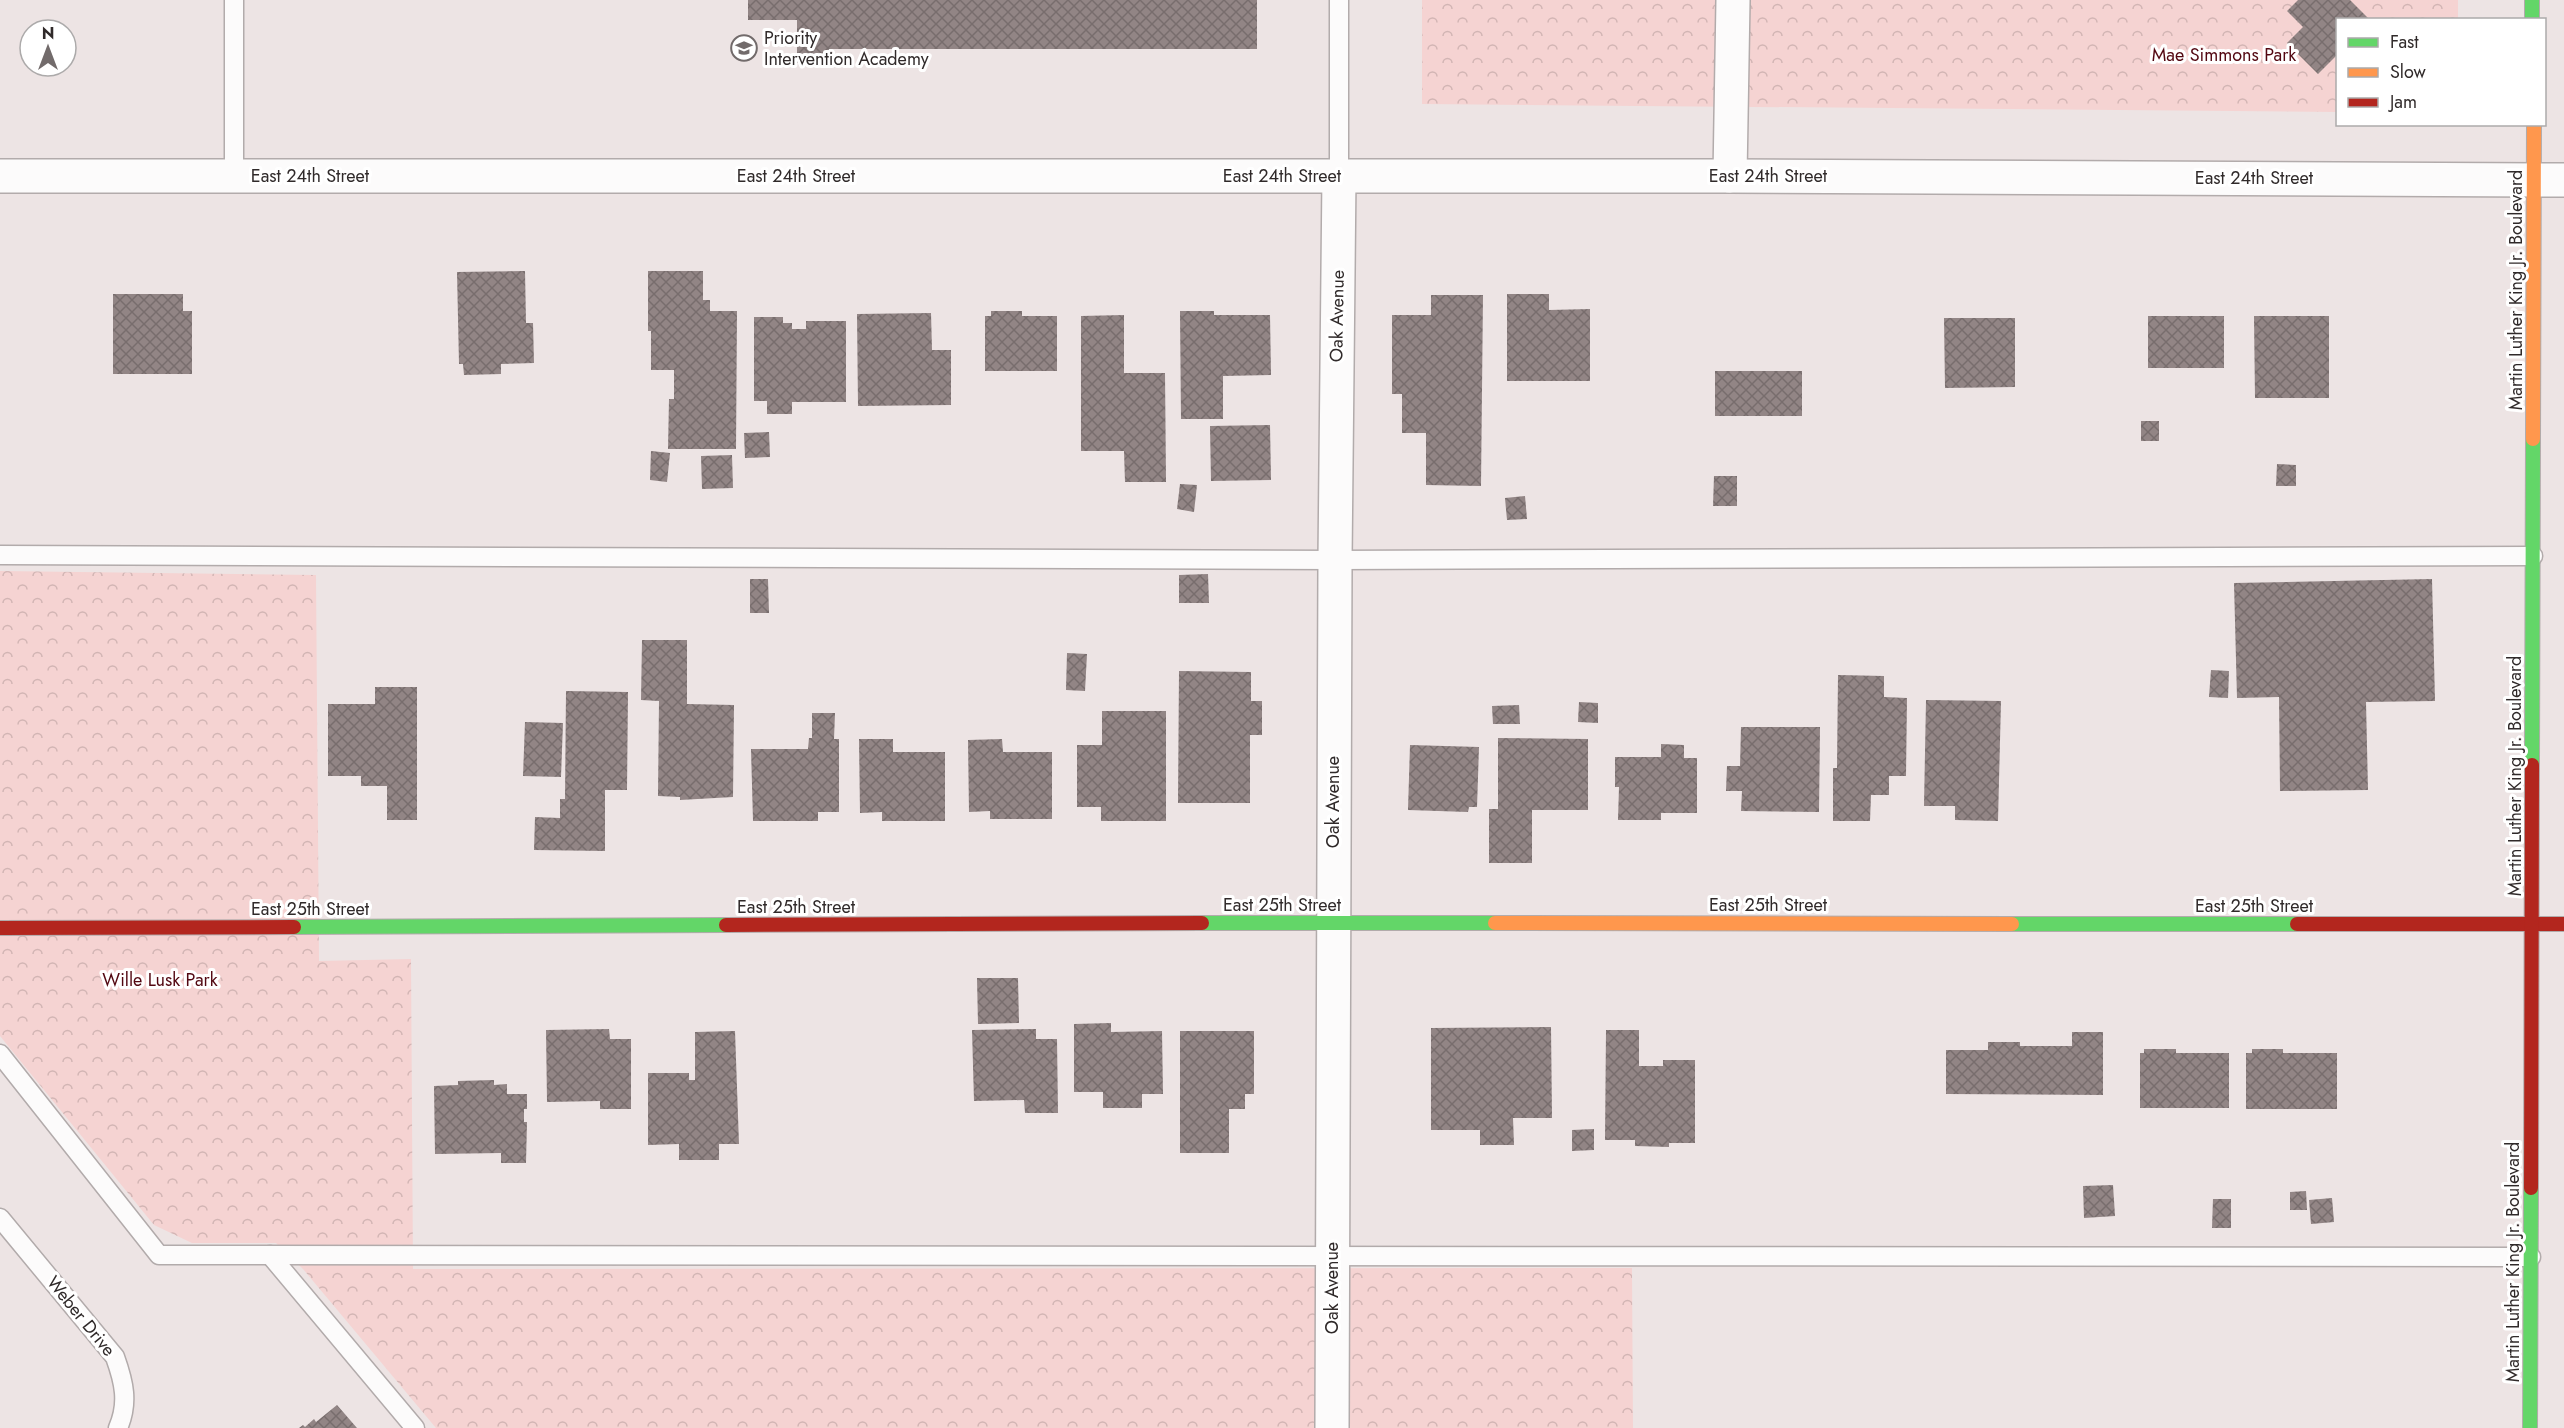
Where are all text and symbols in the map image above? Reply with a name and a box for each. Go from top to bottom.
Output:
north arrow [18,18,78,78]
legend [2336,18,2546,126]
text: N [42,22,54,45]
place label: Priority Intervention Academy [764,25,929,72]
text: Fast [2390,29,2419,55]
school or university icon: Priority Intervention Academy [729,33,759,63]
park label: Mae Simmons Park [2152,42,2296,68]
text: Slow [2390,59,2427,85]
text: Jam [2388,89,2417,115]
street label: East 24th Street [251,163,370,189]
street label: East 24th Street [737,163,856,189]
street label: East 24th Street [1223,163,1342,189]
street label: East 24th Street [1709,163,1828,189]
street label: East 24th Street [2195,165,2314,191]
street label: Martin Luther King Jr. Boulevard [2503,170,2529,410]
street label: Oak Avenue [1323,270,1351,362]
street label: Martin Luther King Jr. Boulevard [2502,656,2528,896]
street label: Oak Avenue [1320,756,1346,848]
street label: East 25th Street [1223,892,1342,918]
street label: East 25th Street [1709,892,1828,918]
street label: East 25th Street [2195,893,2314,919]
street label: East 25th Street [737,894,856,920]
street label: East 25th Street [251,896,370,922]
park label: Wille Lusk Park [102,967,218,993]
street label: Martin Luther King Jr. Boulevard [2500,1142,2526,1382]
street label: Oak Avenue [1319,1242,1345,1334]
street label: Weber Drive [40,1270,122,1362]

